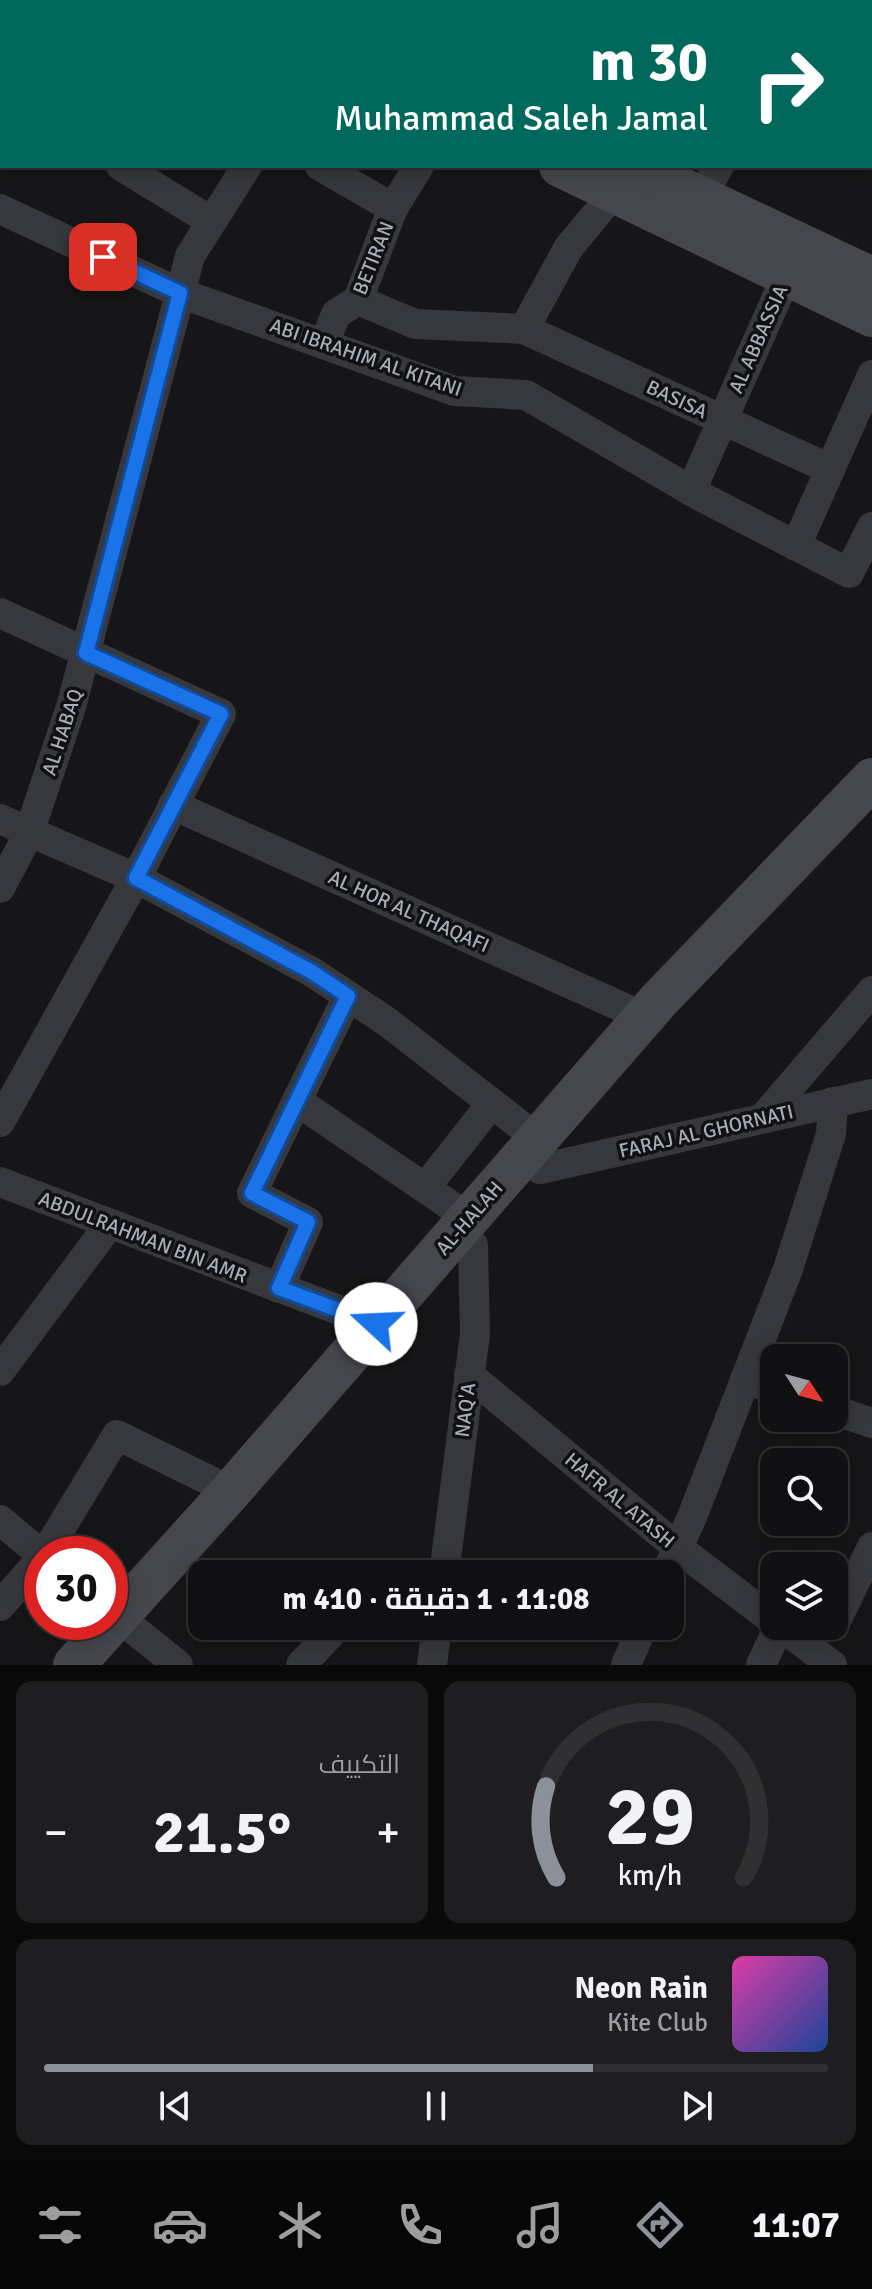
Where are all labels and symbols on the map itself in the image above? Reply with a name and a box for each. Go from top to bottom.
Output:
street label: BETIRAN [347,218,399,299]
pin [69,223,137,291]
street label: AL ABBASSIA [723,281,793,397]
street label: ABI IBRAHIM AL KITANI [266,313,465,402]
street label: BASISA [642,374,711,424]
street label: AL HABAQ [37,686,88,779]
street label: AL HOR AL THAQAFI [324,865,493,958]
street label: FARAJ AL GHORNATI [617,1099,796,1164]
street label: AL-HALAH [430,1176,508,1260]
street label: ABDULRAHMAN BIN AMR [35,1186,251,1289]
position arrow [334,1282,418,1366]
north arrow [760,1344,848,1432]
street label: NAQ'A [450,1381,481,1439]
street label: HAFR AL ATASH [560,1447,680,1554]
speed limit sign: 30 [24,1536,128,1640]

